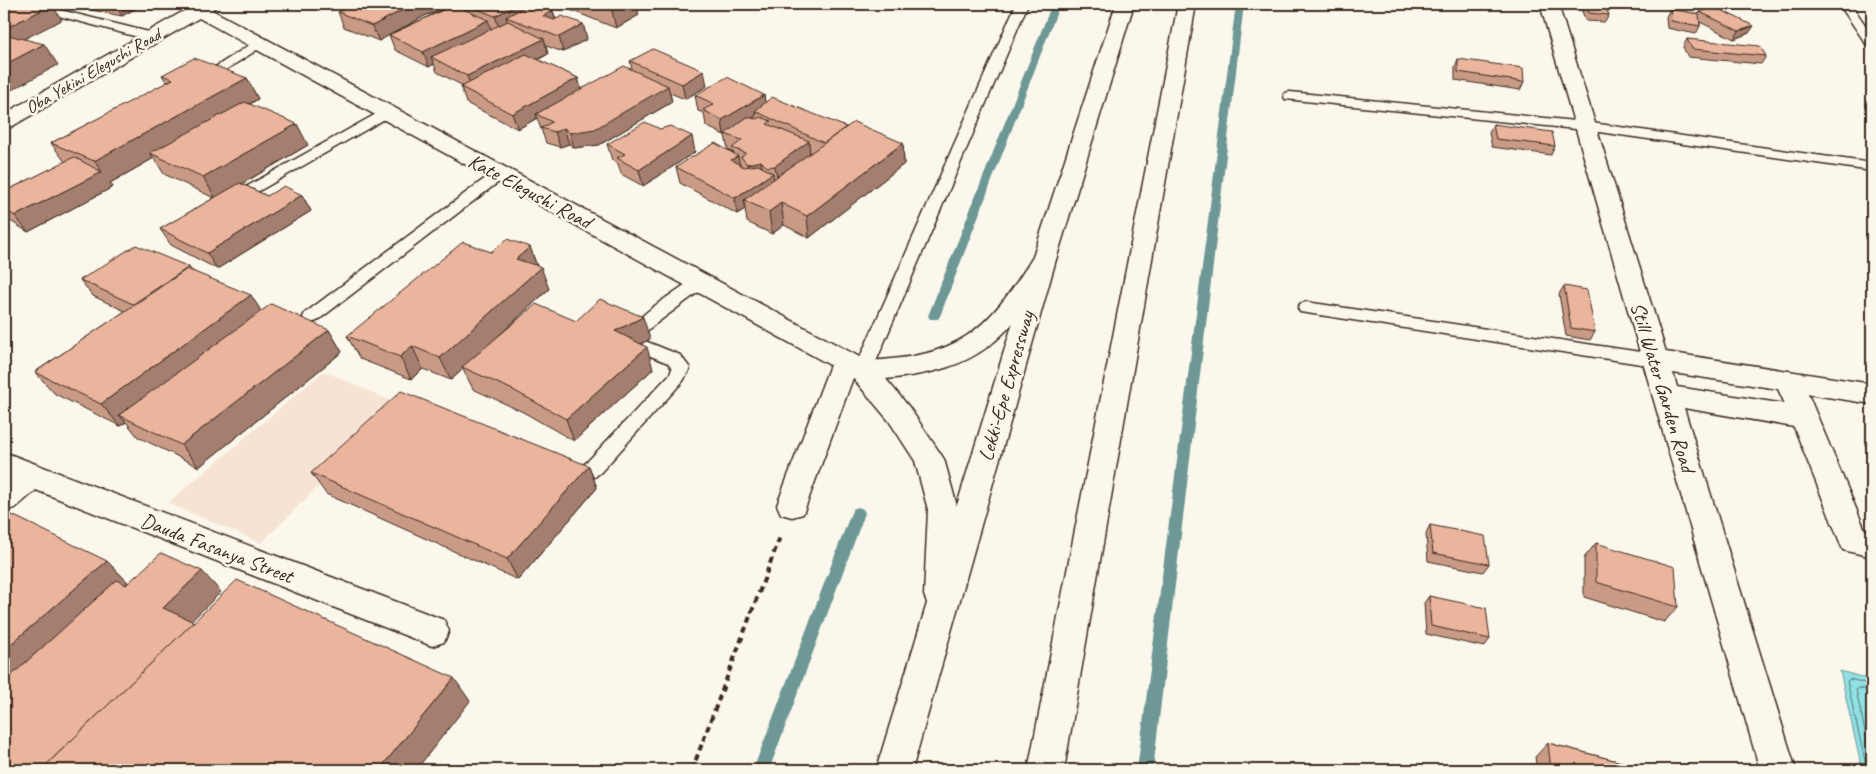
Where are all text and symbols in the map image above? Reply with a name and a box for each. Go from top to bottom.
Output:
street label: Oba Yekini Elegushi Road [22,22,167,119]
street label: Kate Elegushi Road [464,148,599,236]
street label: Still Water Garden Road [1625,299,1702,478]
street label: Lekki-Epe Expressway [972,306,1040,464]
street label: Dauda Fasanya Street [137,507,299,590]

